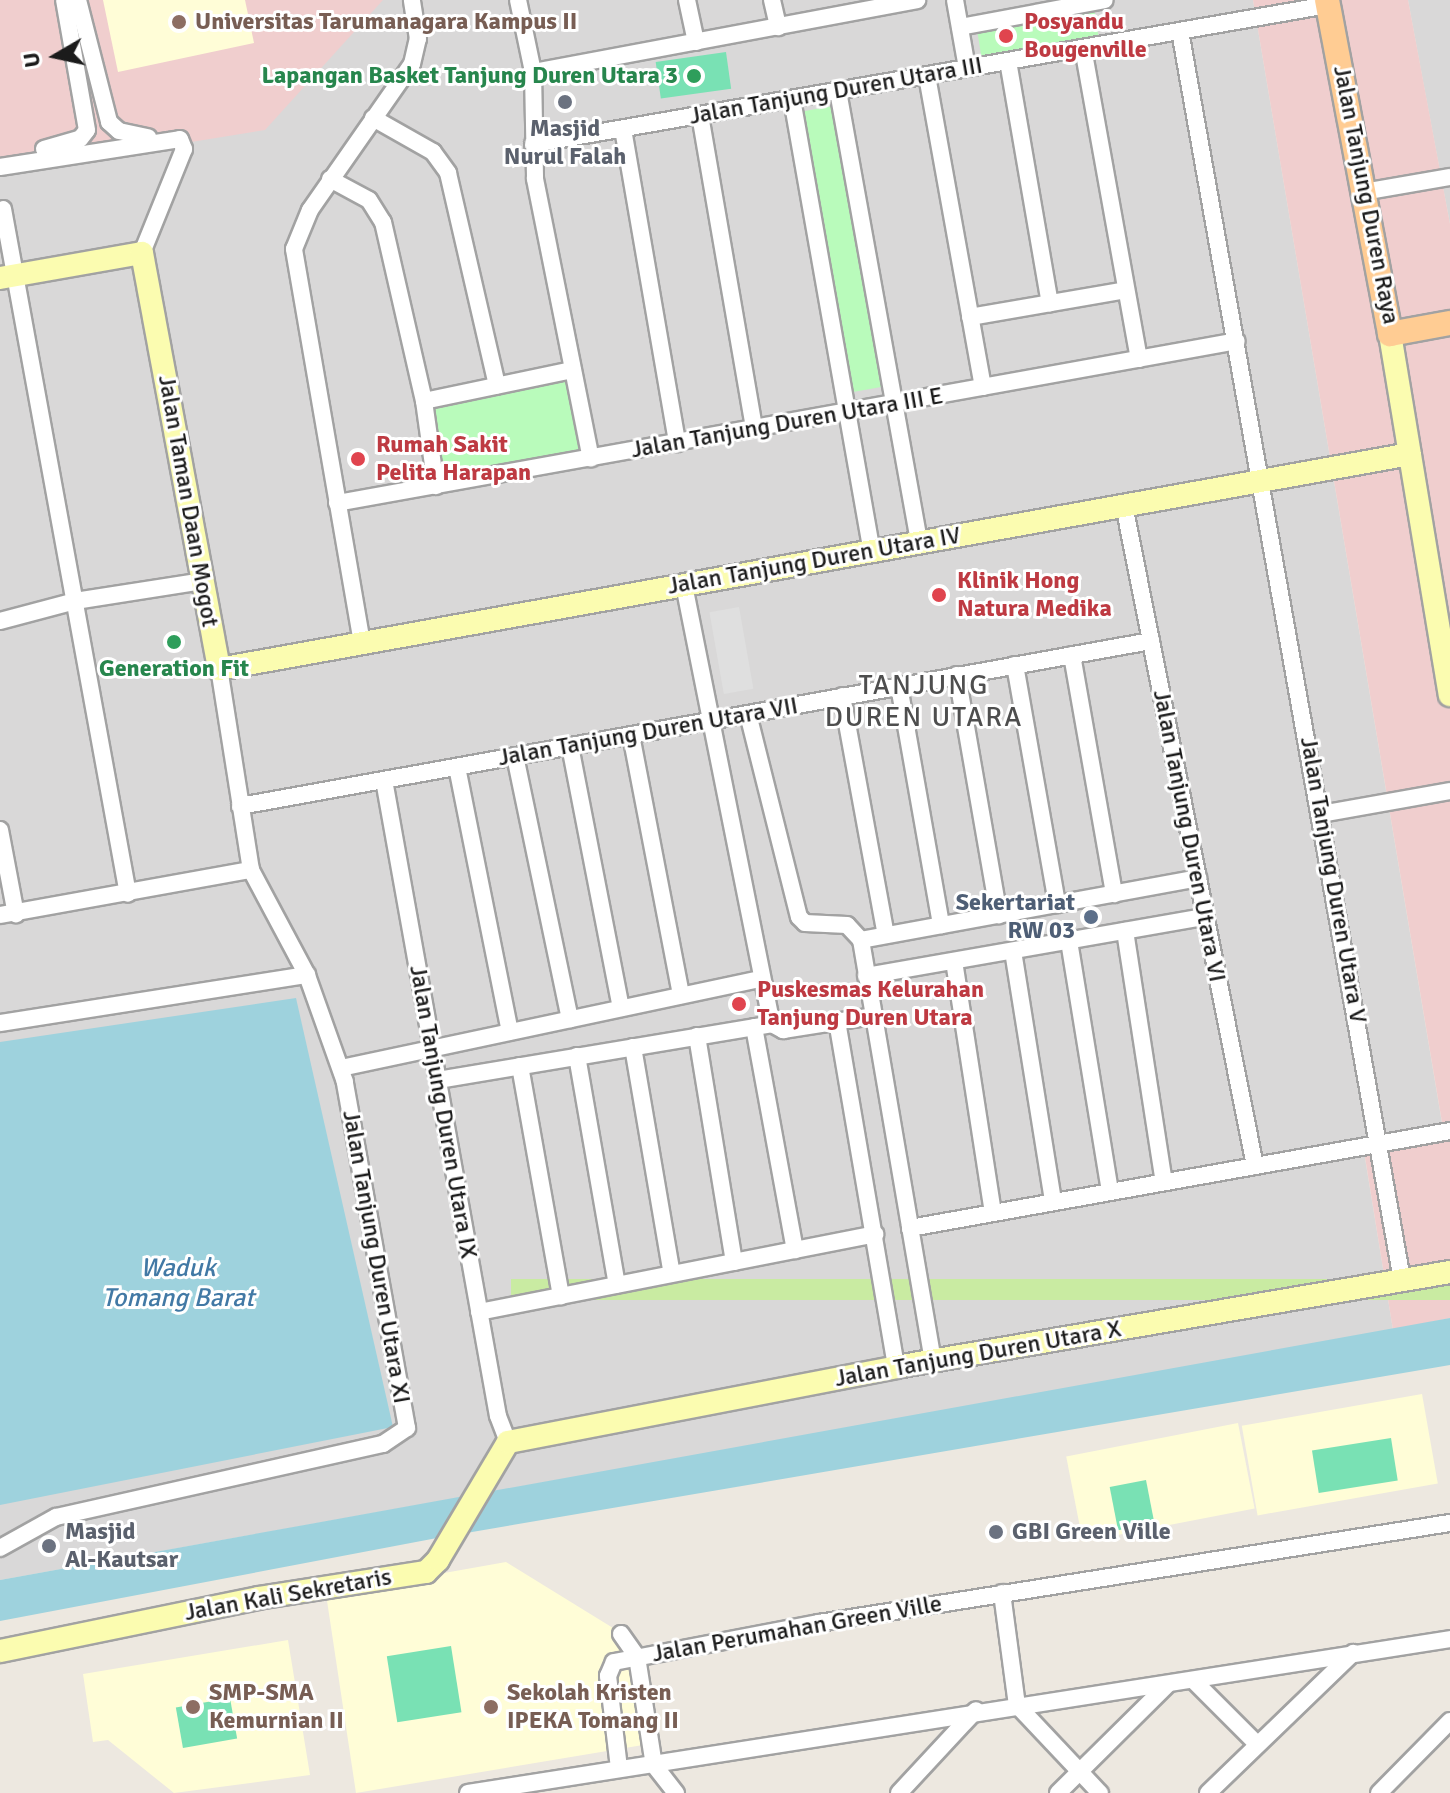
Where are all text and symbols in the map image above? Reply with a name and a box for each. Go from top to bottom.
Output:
place label: Universitas Tarumanagara Kampus II [195,8,577,36]
place label: Posyandu Bougenville [1024,8,1147,64]
marker: Universitas Tarumanagara Kampus II [170,13,188,31]
north arrow [16,16,96,96]
marker: Posyandu Bougenville [995,25,1017,47]
text: U [17,50,46,69]
street label: Jalan Tanjung Duren Utara III [687,51,985,131]
place label: Lapangan Basket Tanjung Duren Utara 3 [261,62,678,90]
street label: Jalan Tanjung Duren Raya [1327,63,1405,327]
marker: Lapangan Basket Tanjung Duren Utara 3 [685,67,703,85]
marker: Masjid Nurul Falah [556,93,574,111]
place label: Masjid Nurul Falah [504,115,626,171]
street label: Jalan Taman Daan Mogot [152,373,224,629]
street label: Jalan Tanjung Duren Utara III E [629,381,945,465]
place label: Rumah Sakit Pelita Harapan [376,431,531,487]
marker: Rumah Sakit Pelita Harapan [347,448,369,470]
street label: Jalan Tanjung Duren Utara IV [665,521,963,601]
place label: Klinik Hong Natura Medika [957,567,1112,623]
marker: Klinik Hong Natura Medika [928,584,950,606]
marker: Generation Fit [165,633,183,651]
place label: Generation Fit [99,655,249,683]
district label: TANJUNG DUREN UTARA [825,668,1023,734]
street label: Jalan Tanjung Duren Utara VI [1147,687,1231,985]
street label: Jalan Tanjung Duren Utara VII [496,691,800,773]
street label: Jalan Tanjung Duren Utara V [1294,735,1372,1025]
place label: Sekertariat RW 03 [956,889,1075,945]
marker: Sekertariat RW 03 [1082,908,1100,926]
street label: Jalan Tanjung Duren Utara IX [403,963,483,1261]
place label: Puskesmas Kelurahan Tanjung Duren Utara [757,976,984,1032]
marker: Puskesmas Kelurahan Tanjung Duren Utara [728,993,750,1015]
street label: Jalan Tanjung Duren Utara XI [336,1108,416,1406]
water label: Waduk Tomang Barat [102,1253,254,1314]
street label: Jalan Tanjung Duren Utara X [833,1315,1123,1393]
place label: Masjid Al-Kautsar [65,1518,178,1574]
place label: GBI Green Ville [1012,1518,1171,1546]
marker: GBI Green Ville [987,1523,1005,1541]
marker: Masjid Al-Kautsar [40,1537,58,1555]
street label: Jalan Kali Sekretaris [182,1563,394,1627]
street label: Jalan Perumahan Green Ville [650,1589,944,1669]
place label: SMP-SMA Kemurnian II [209,1679,344,1735]
place label: Sekolah Kristen IPEKA Tomang II [507,1679,679,1735]
marker: SMP-SMA Kemurnian II [184,1698,202,1716]
marker: Sekolah Kristen IPEKA Tomang II [482,1698,500,1716]

